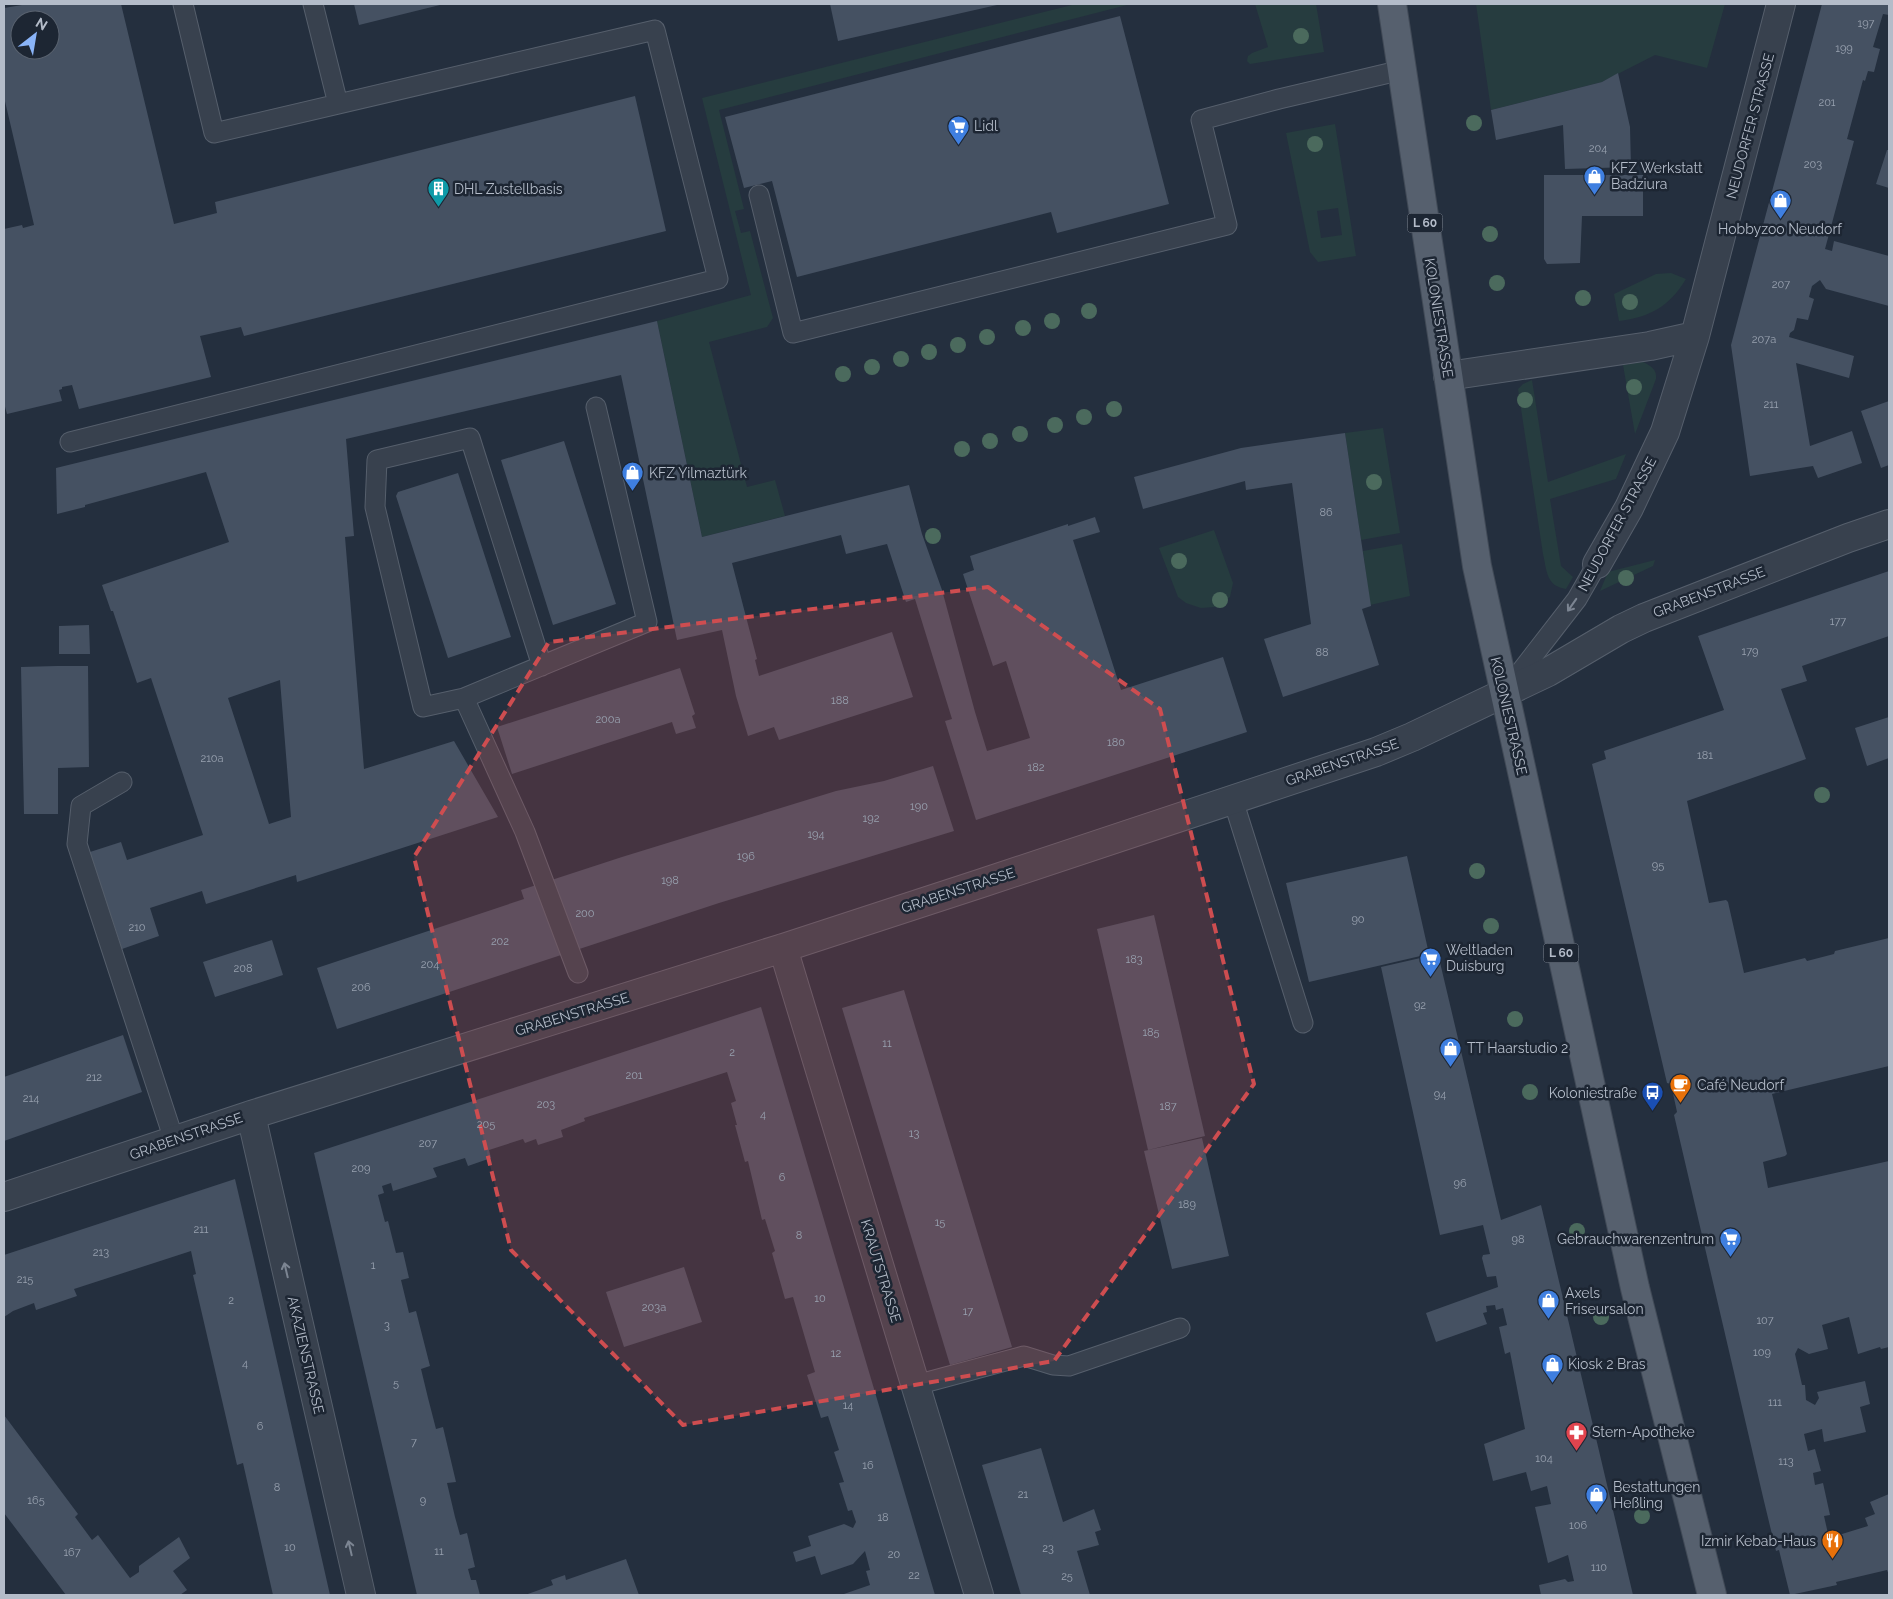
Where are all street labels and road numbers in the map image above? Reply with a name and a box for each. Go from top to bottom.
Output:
street label: NEUDORFER STRASSE [1723,51,1777,201]
road number: L 60 [1408,214,1442,232]
street label: KOLONIESTRASSE [1422,257,1456,379]
street label: NEUDORFER STRASSE [1575,454,1659,594]
street label: GRABENSTRASSE [1651,563,1767,621]
street label: KOLONIESTRASSE [1488,655,1530,777]
street label: GRABENSTRASSE [1284,735,1400,789]
street label: GRABENSTRASSE [899,864,1017,916]
road number: L 60 [1544,944,1578,962]
street label: GRABENSTRASSE [513,989,631,1039]
street label: GRABENSTRASSE [128,1109,244,1163]
street label: KRAUTSTRASSE [858,1217,904,1325]
street label: AKAZIENSTRASSE [285,1294,327,1416]

